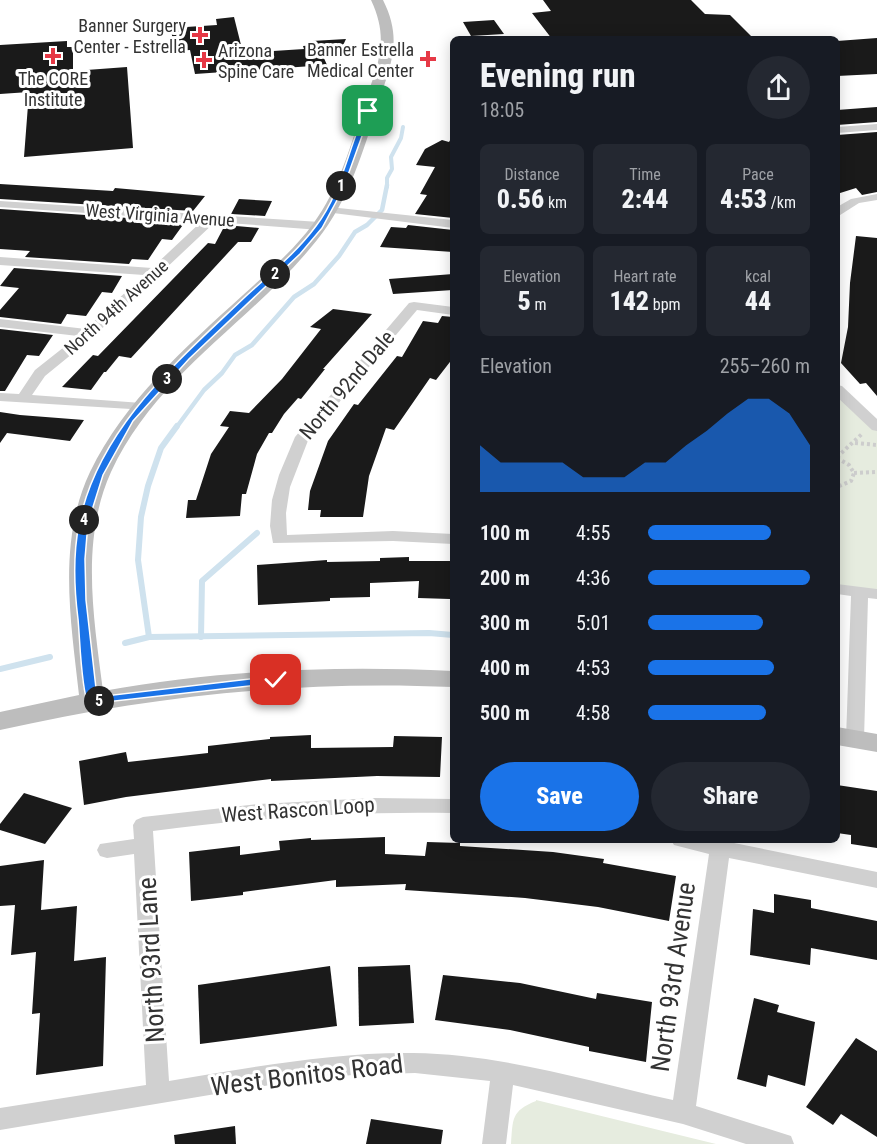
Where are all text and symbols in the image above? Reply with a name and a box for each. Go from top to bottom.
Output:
place label: Banner Surgery Center - Estrella [74,15,186,57]
marker: Banner Surgery Center - Estrella [191,26,209,44]
place label: Banner Estrella Medical Center [307,39,415,81]
place label: Arizona Spine Care [218,40,294,82]
marker: The CORE Institute [44,47,62,65]
marker: Banner Estrella Medical Center [419,50,437,68]
marker: Arizona Spine Care [195,51,213,69]
text: Evening run [480,56,636,95]
button: share [747,56,810,119]
place label: The CORE Institute [18,68,88,110]
pin [342,85,393,136]
icon: arrive [351,94,384,127]
text: 18:05 [480,98,524,122]
text: Distance [504,165,560,184]
text: Time [629,165,661,184]
text: Pace [742,165,774,184]
pin: 1 [326,171,356,201]
text: 1 [337,176,345,195]
text: 0.56 [497,184,544,214]
text: 2:44 [622,184,669,214]
text: 4:53 [720,184,767,214]
text: km [544,193,567,212]
text: /km [767,193,796,212]
street label: West Virginia Avenue [85,199,235,231]
street label: North 94th Avenue [60,255,172,359]
pin: 2 [260,259,290,289]
text: 2 [271,264,279,283]
text: Elevation [503,267,561,286]
text: Heart rate [613,267,677,286]
text: kcal [745,267,771,286]
text: 5 [518,286,531,316]
text: 142 [609,286,649,316]
text: 44 [745,286,771,316]
text: m [531,295,546,314]
text: bpm [649,295,681,314]
street label: North 92nd Dale [295,326,400,444]
text: Elevation [480,354,552,378]
text: 255–260 m [720,354,810,378]
pin: 3 [152,364,182,394]
text: 3 [163,369,171,388]
pin: 4 [69,505,99,535]
text: 4 [80,510,88,529]
text: 100 m [480,521,530,545]
text: 4:55 [576,521,610,545]
text: 200 m [480,566,530,590]
text: 4:36 [576,566,610,590]
text: 300 m [480,611,530,635]
text: 5:01 [576,611,610,635]
pin [250,654,301,705]
text: 400 m [480,656,530,680]
text: 4:53 [576,656,610,680]
icon: check [259,663,292,696]
pin: 5 [84,686,114,716]
text: 5 [95,691,103,710]
text: 500 m [480,701,530,725]
text: 4:58 [576,701,610,725]
button: Save [480,762,639,831]
button: Share [651,762,810,831]
street label: West Rascon Loop [221,793,375,827]
street label: North 93rd Lane [132,876,170,1044]
street label: North 93rd Avenue [645,880,701,1074]
street label: West Bonitos Road [209,1048,405,1102]

